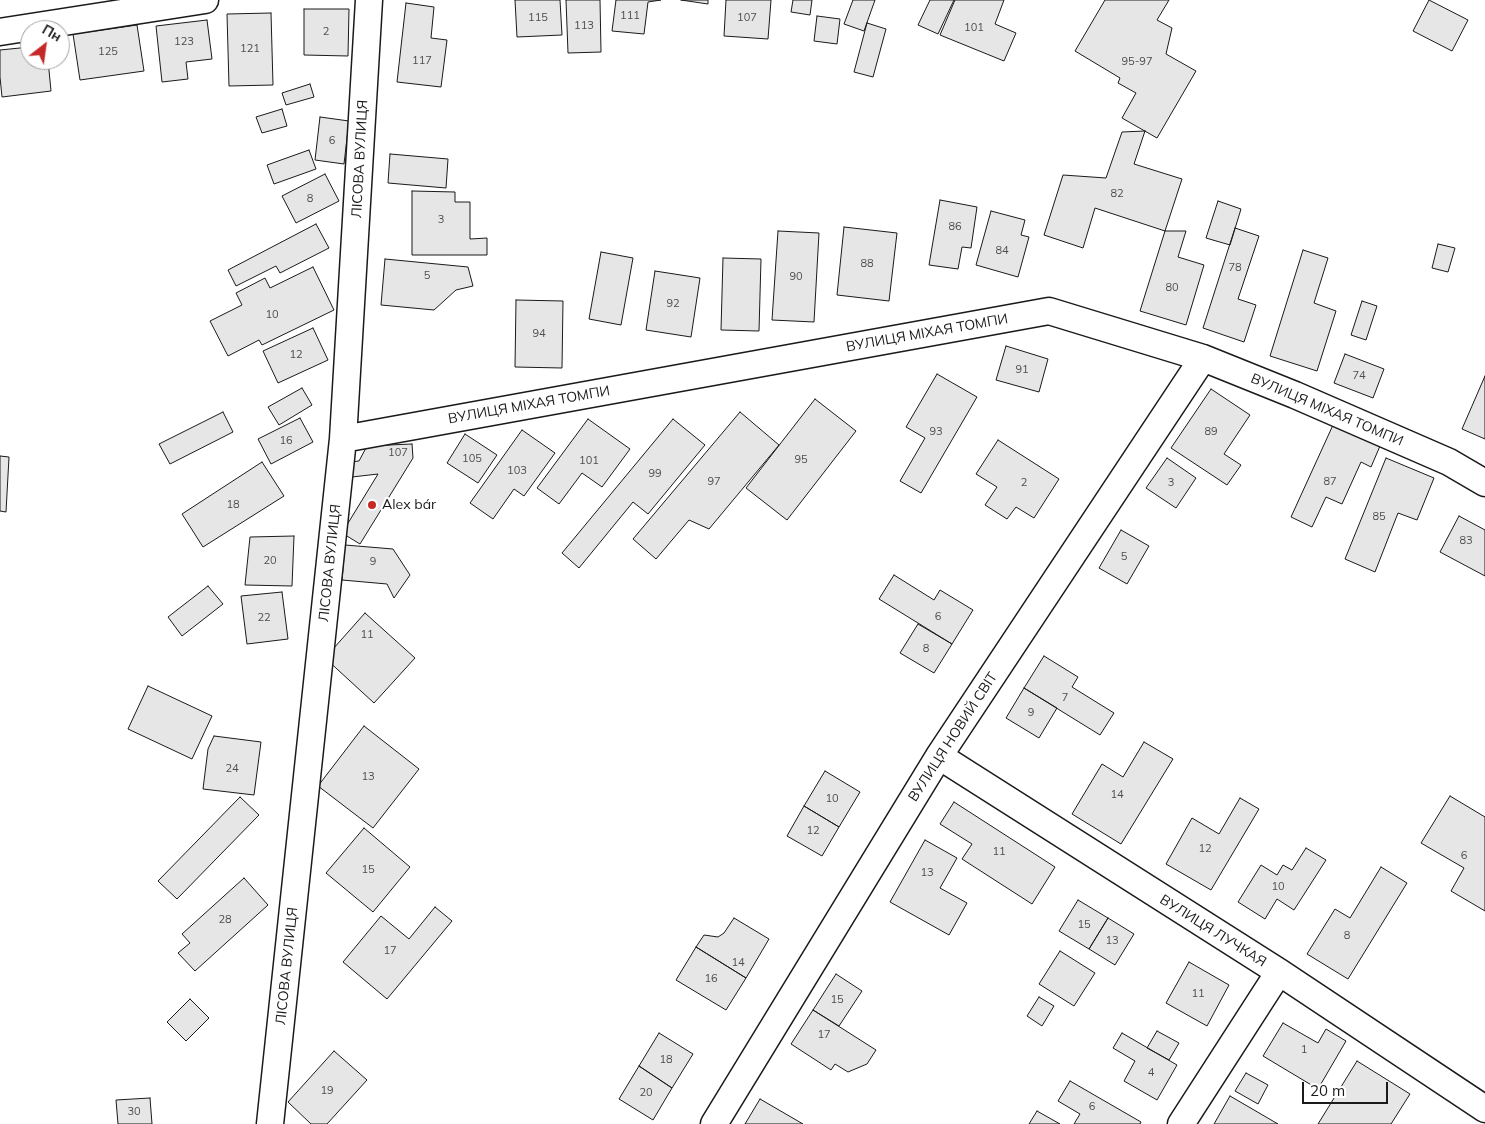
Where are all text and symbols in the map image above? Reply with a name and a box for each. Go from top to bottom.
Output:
house number: 111 [620,9,640,23]
house number: 115 [528,11,548,25]
house number: 107 [737,11,757,25]
house number: 113 [574,19,594,33]
north arrow [20,20,70,70]
text: Пн [39,20,65,46]
house number: 101 [964,21,984,35]
house number: 2 [323,25,329,39]
house number: 123 [174,35,194,49]
house number: 121 [240,42,260,56]
house number: 125 [98,45,118,59]
house number: 117 [412,54,432,68]
house number: 95-97 [1121,55,1153,69]
street label: ЛІСОВА ВУЛИЦЯ [349,100,371,218]
house number: 6 [329,134,335,148]
house number: 82 [1110,187,1124,201]
house number: 8 [307,192,313,206]
house number: 3 [438,213,444,227]
house number: 86 [948,220,962,234]
house number: 84 [995,244,1009,258]
house number: 88 [860,257,874,271]
house number: 78 [1228,261,1242,275]
house number: 5 [424,269,430,283]
house number: 90 [789,270,803,284]
house number: 80 [1165,281,1179,295]
house number: 92 [666,297,680,311]
house number: 10 [265,308,279,322]
street label: ВУЛИЦЯ МІХАЯ ТОМПИ [845,310,1009,356]
house number: 94 [532,327,546,341]
house number: 12 [289,348,303,362]
house number: 91 [1015,363,1029,377]
house number: 74 [1352,369,1366,383]
street label: ВУЛИЦЯ МІХАЯ ТОМПИ [1248,370,1406,450]
street label: ВУЛИЦЯ МІХАЯ ТОМПИ [447,382,611,428]
house number: 93 [929,425,943,439]
house number: 89 [1204,425,1218,439]
house number: 16 [279,434,293,448]
house number: 107 [388,446,408,460]
house number: 105 [462,452,482,466]
house number: 95 [794,453,808,467]
house number: 101 [579,454,599,468]
house number: 103 [507,464,527,478]
house number: 99 [648,467,662,481]
house number: 97 [707,475,721,489]
house number: 87 [1323,475,1337,489]
house number: 2 [1021,476,1027,490]
house number: 3 [1168,476,1174,490]
place label: Alex bár [382,497,436,513]
house number: 18 [226,498,240,512]
marker: Alex bár [366,499,378,511]
street label: ЛІСОВА ВУЛИЦЯ [315,503,345,623]
house number: 85 [1372,510,1386,524]
house number: 83 [1459,534,1473,548]
house number: 5 [1121,550,1127,564]
house number: 20 [263,554,277,568]
house number: 9 [370,555,376,569]
house number: 6 [935,610,941,624]
house number: 22 [257,611,271,625]
house number: 11 [360,628,374,642]
house number: 8 [923,642,929,656]
street label: ВУЛИЦЯ НОВИЙ СВІТ [905,669,1001,805]
house number: 7 [1062,691,1068,705]
house number: 9 [1028,706,1034,720]
house number: 24 [225,762,239,776]
house number: 13 [361,770,375,784]
house number: 14 [1110,788,1124,802]
house number: 10 [825,792,839,806]
house number: 12 [806,824,820,838]
house number: 12 [1198,842,1212,856]
house number: 11 [992,845,1006,859]
house number: 6 [1461,849,1467,863]
house number: 15 [361,863,375,877]
house number: 13 [920,866,934,880]
house number: 10 [1271,880,1285,894]
street label: ВУЛИЦЯ ЛУЧКАЯ [1157,891,1269,971]
street label: ЛІСОВА ВУЛИЦЯ [272,906,302,1026]
house number: 28 [218,913,232,927]
house number: 15 [1077,918,1091,932]
house number: 8 [1344,929,1350,943]
house number: 13 [1105,934,1119,948]
house number: 17 [383,944,397,958]
house number: 14 [731,956,745,970]
house number: 16 [704,972,718,986]
house number: 11 [1191,987,1205,1001]
house number: 15 [830,993,844,1007]
house number: 17 [817,1028,831,1042]
house number: 1 [1301,1043,1307,1057]
house number: 18 [659,1053,673,1067]
house number: 4 [1148,1066,1154,1080]
scale bar [1305,1072,1391,1104]
text: 20 m [1310,1081,1345,1100]
house number: 19 [320,1084,334,1098]
house number: 20 [639,1086,653,1100]
house number: 6 [1089,1100,1095,1114]
house number: 30 [127,1105,141,1119]

